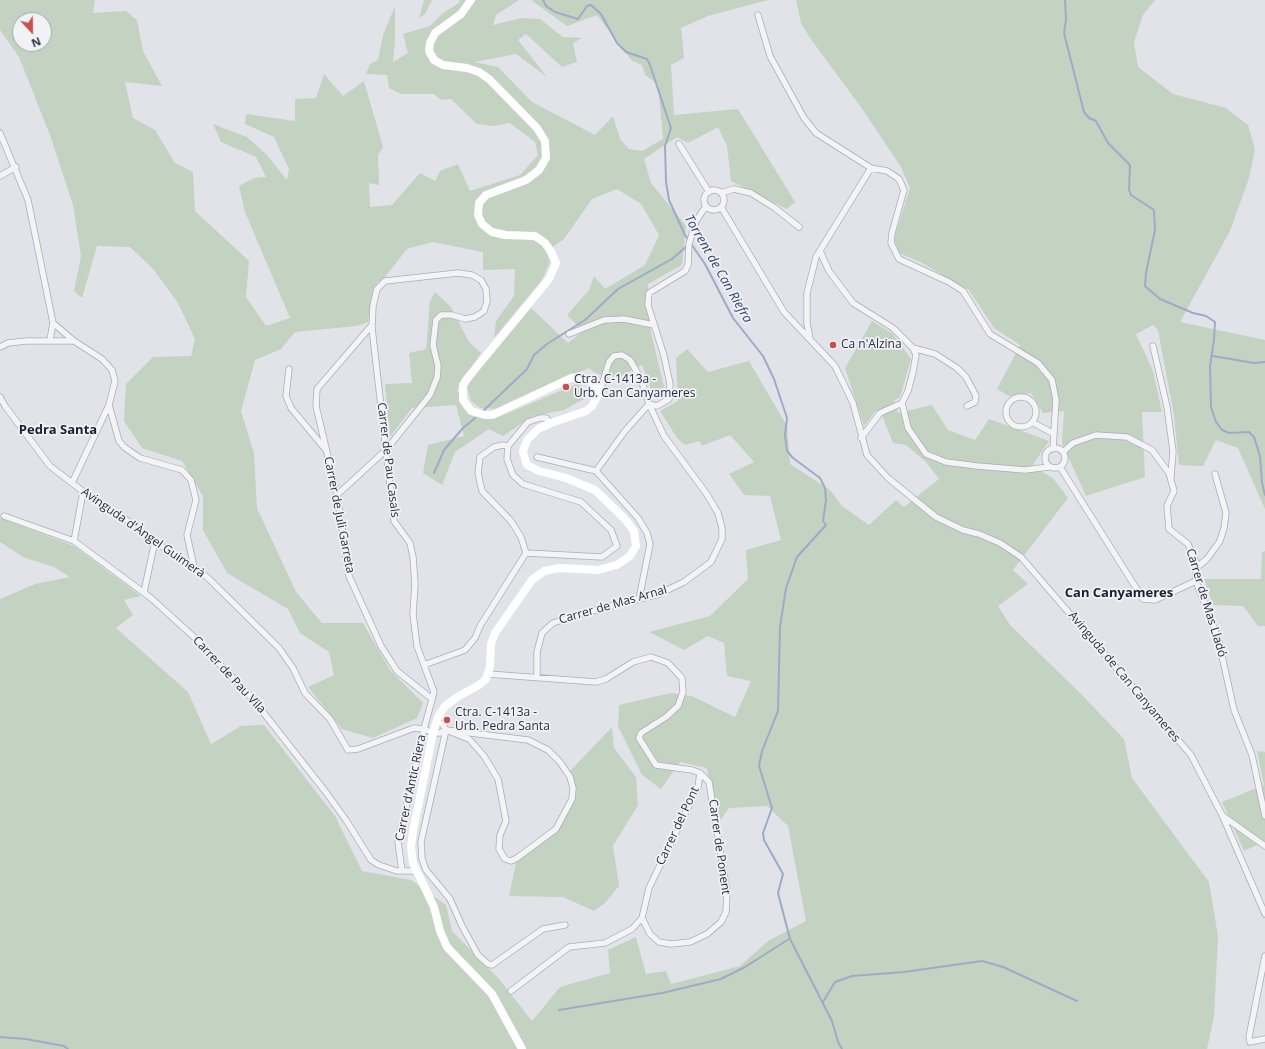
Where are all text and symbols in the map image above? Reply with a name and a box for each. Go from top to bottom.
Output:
north arrow [12,12,52,52]
text: N [29,34,43,51]
water label: Torrent de Can Riefra [681,212,755,326]
place label: Ca n'Alzina [841,338,902,352]
marker: Ca n'Alzina [828,340,838,350]
place label: Ctra. C-1413a - Urb. Can Canyameres [574,373,695,401]
marker: Ctra. C-1413a - Urb. Can Canyameres [561,382,571,392]
street label: Carrer de Pau Casals [374,402,402,518]
district label: Pedra Santa [19,422,97,438]
street label: Carrer de Juli Garreta [321,455,357,575]
street label: Avinguda d'Àngel Guimerà [78,485,208,581]
street label: Carrer de Mas Lladó [1183,547,1229,659]
street label: Carrer de Mas Arnal [557,583,669,627]
district label: Can Canyameres [1065,585,1173,601]
street label: Avinguda de Can Canyameres [1065,609,1183,745]
street label: Carrer de Pau Vila [190,633,268,717]
place label: Ctra. C-1413a - Urb. Pedra Santa [455,706,550,734]
marker: Ctra. C-1413a - Urb. Pedra Santa [442,715,452,725]
street label: Carrer d'Antic Riera [393,733,429,843]
street label: Carrer del Pont [653,784,703,868]
street label: Carrer de Ponent [705,798,733,896]

